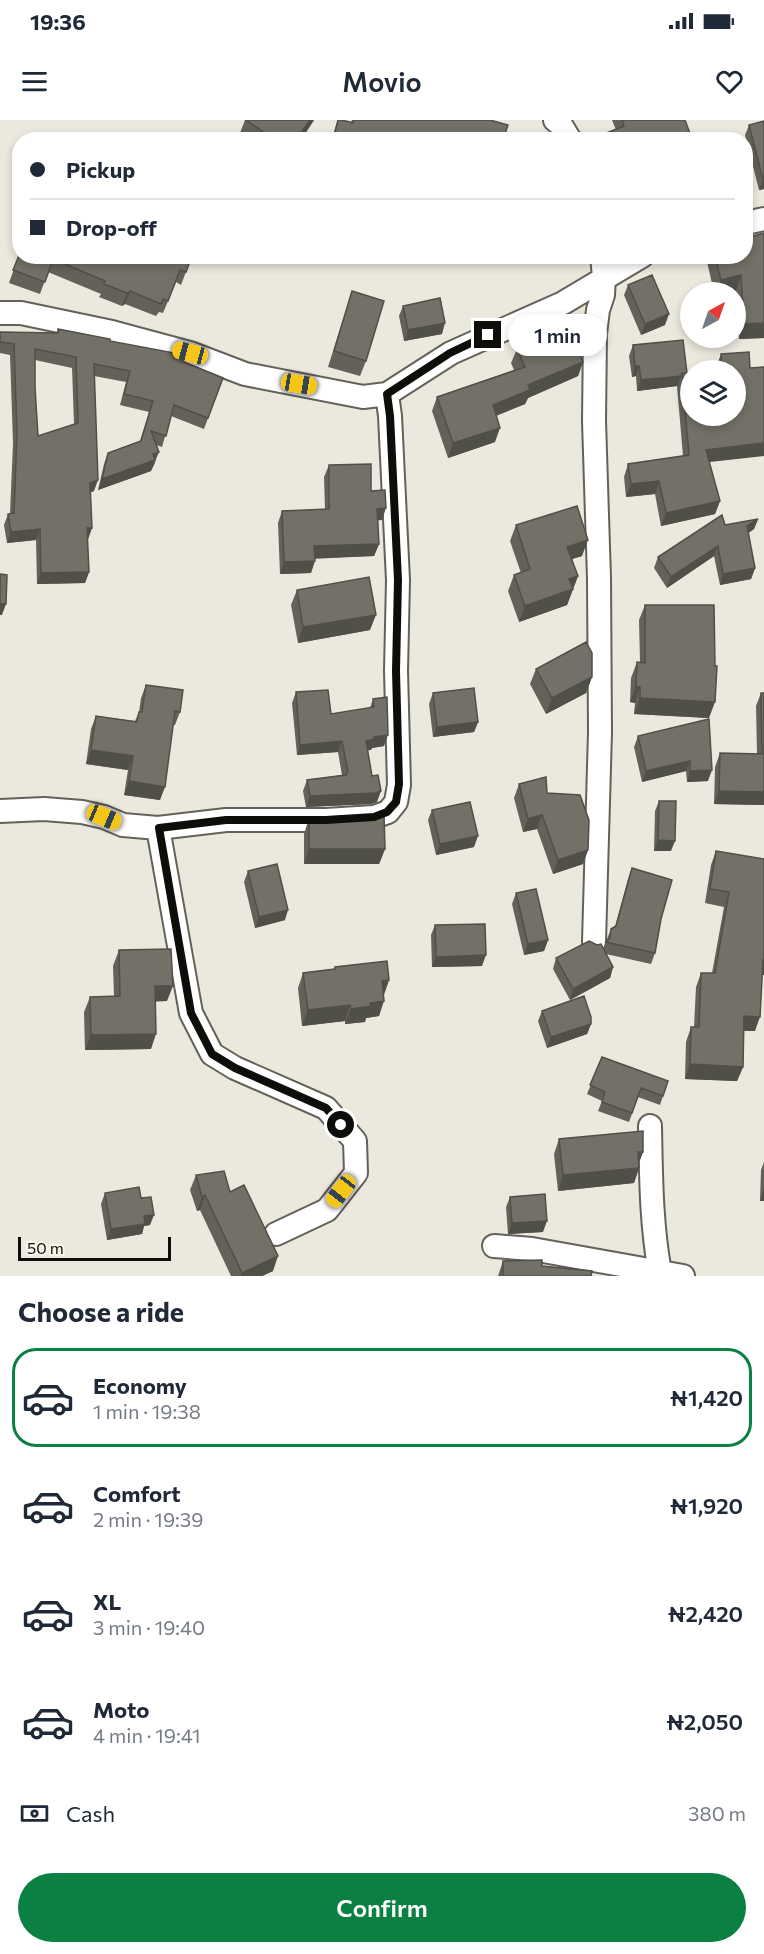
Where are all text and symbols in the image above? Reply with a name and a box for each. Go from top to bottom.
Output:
text: 19:36 [30,8,86,35]
icon: menu [18,65,51,98]
text: Movio [342,65,422,98]
icon: heart [713,65,746,98]
text: Pickup [66,156,135,183]
text: Drop-off [66,214,157,241]
north arrow [680,282,746,348]
map controls [680,282,746,426]
callout: 1 min [509,314,608,356]
route end [474,321,501,348]
text: 1 min [534,323,581,347]
car [170,340,210,366]
button: layers [680,360,746,426]
car [280,372,318,396]
car [84,802,124,832]
route start [327,1111,354,1138]
car [323,1171,359,1211]
scale bar [18,1234,171,1262]
text: 50 m [27,1238,64,1257]
text: Choose a ride [18,1295,184,1328]
icon: car [21,1371,75,1425]
text: Economy [93,1372,187,1399]
text: ₦1,420 [670,1384,743,1411]
text: 1 min · 19:38 [93,1399,201,1423]
icon: car [21,1479,75,1533]
text: Comfort [93,1480,181,1507]
text: ₦1,920 [670,1492,743,1519]
text: 2 min · 19:39 [93,1507,203,1531]
icon: car [21,1587,75,1641]
text: XL [93,1588,121,1615]
text: ₦2,420 [668,1600,743,1627]
text: 3 min · 19:40 [93,1615,205,1639]
icon: car [21,1695,75,1749]
text: Moto [93,1696,149,1723]
text: ₦2,050 [666,1708,743,1735]
text: 4 min · 19:41 [93,1723,201,1747]
icon: cash [18,1797,51,1830]
text: Cash [66,1800,115,1827]
text: 380 m [688,1801,746,1825]
button: Confirm [18,1873,746,1942]

